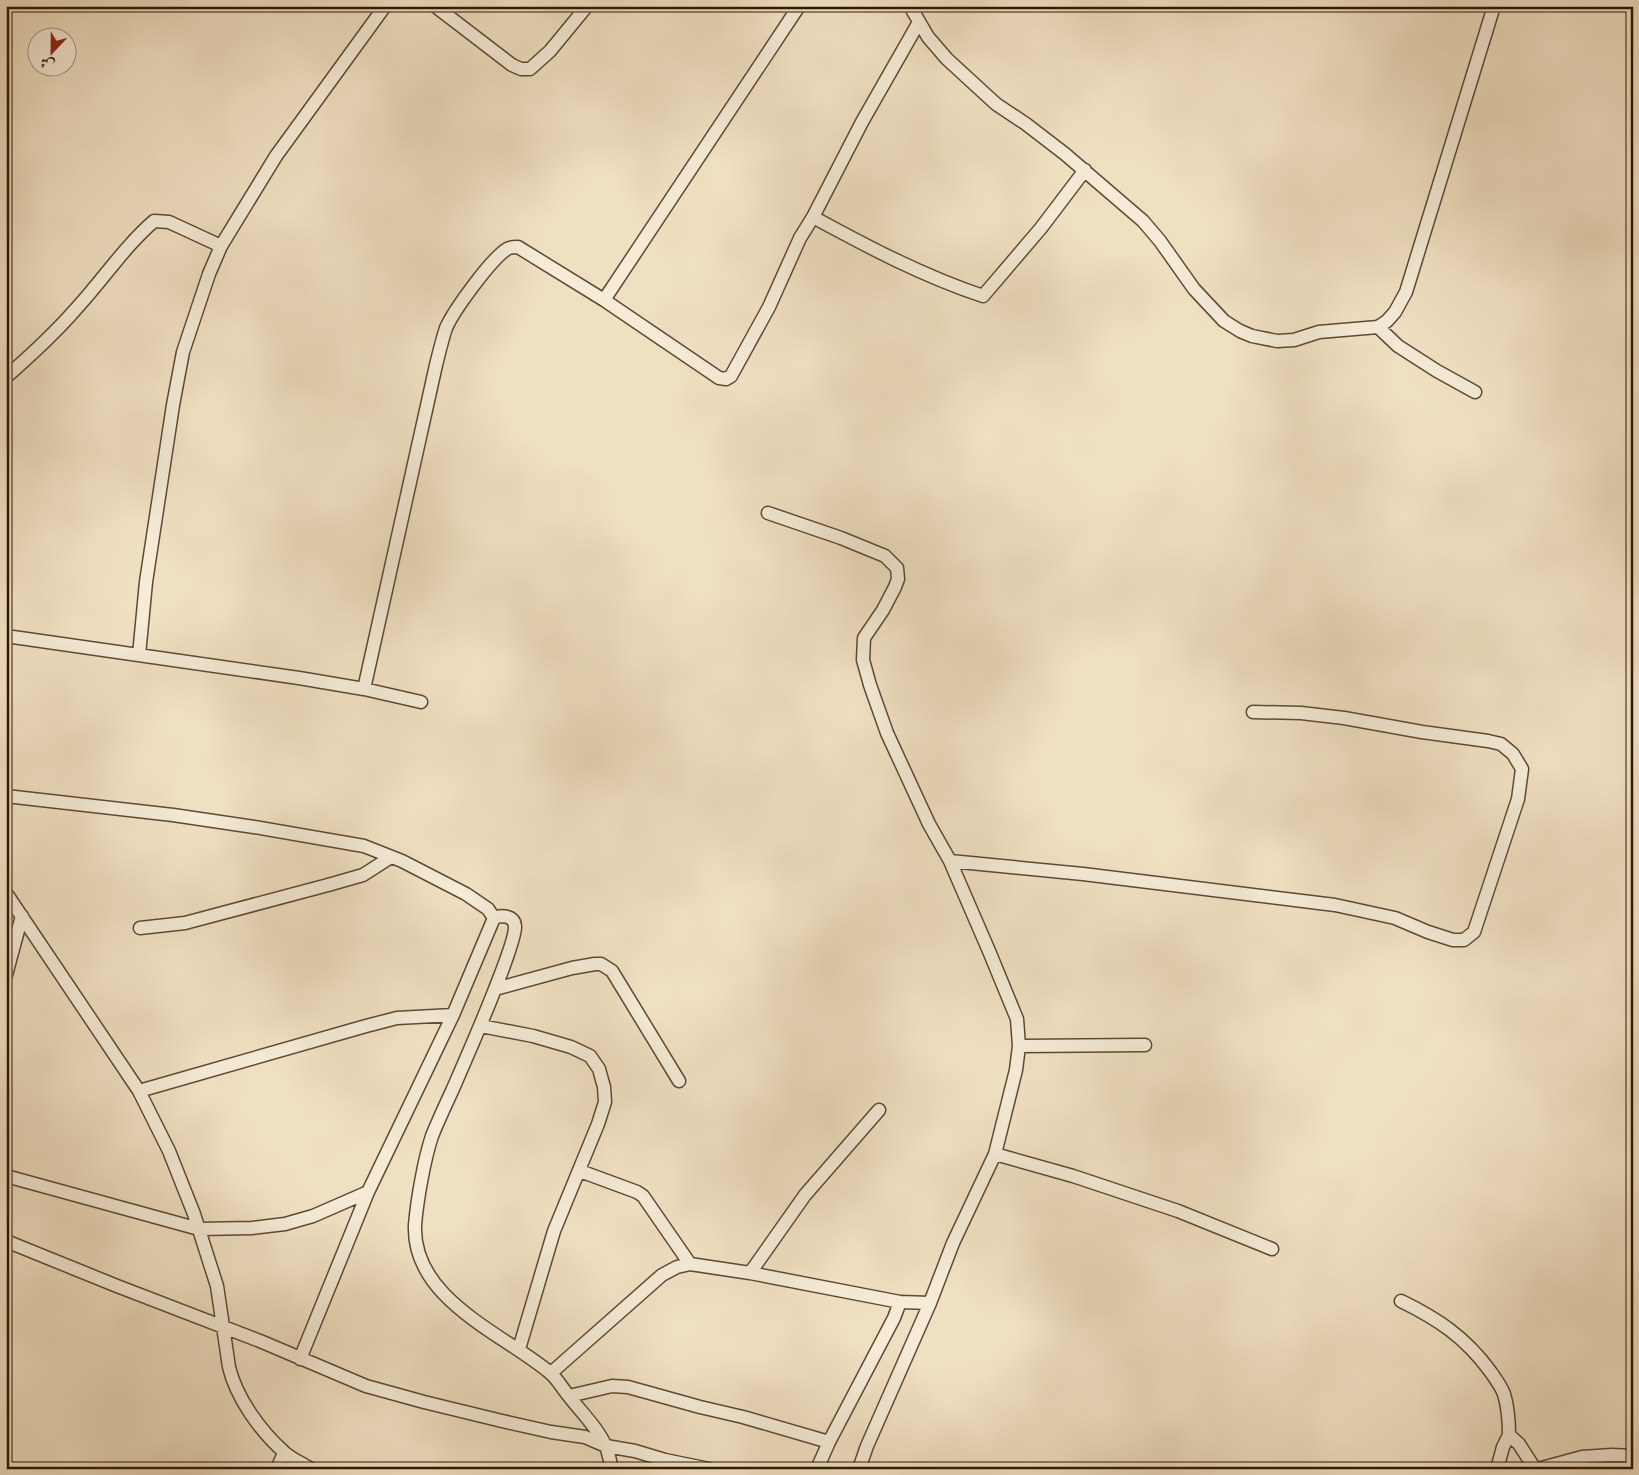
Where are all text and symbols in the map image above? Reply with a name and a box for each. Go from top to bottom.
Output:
north arrow [28,28,78,78]
text: ش [37,53,57,75]

